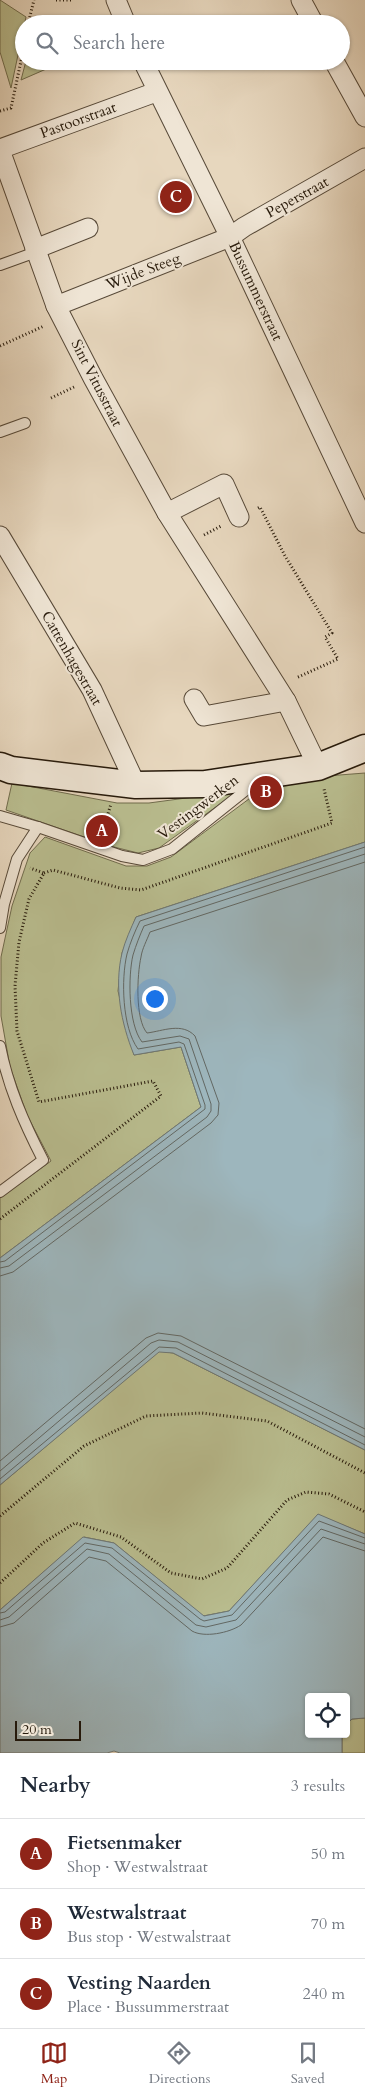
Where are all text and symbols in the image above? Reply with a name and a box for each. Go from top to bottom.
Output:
search box [15,15,350,70]
icon: search [33,29,61,57]
text: Search here [73,30,165,56]
street label: Pastoorstraat [37,97,119,143]
street label: Peperstraat [262,171,332,222]
pin: C [160,178,192,216]
street label: Bussummerstraat [224,238,288,344]
street label: Wijde Steeg [102,247,184,295]
street label: Sint Vitusstraat [66,336,128,430]
street label: Cattenhagestraat [37,607,107,709]
street label: Vestingwerken [153,770,243,844]
pin: B [250,773,282,811]
pin: A [86,812,118,850]
your location [142,986,168,1012]
map controls [305,1693,350,1738]
button: locate [305,1693,350,1738]
scale bar [15,1718,81,1741]
text: 20 m [22,1720,52,1739]
text: Nearby [20,1771,91,1800]
text: 3 results [291,1775,345,1797]
text: Fietsenmaker [67,1830,182,1856]
text: A [30,1843,42,1865]
text: 50 m [311,1843,345,1865]
text: Shop · Westwalstraat [67,1856,208,1878]
text: Westwalstraat [67,1900,186,1926]
text: B [30,1913,42,1935]
text: 70 m [311,1913,345,1935]
text: Bus stop · Westwalstraat [67,1926,231,1948]
text: Vesting Naarden [67,1970,211,1996]
text: C [30,1983,42,2005]
text: 240 m [303,1983,345,2005]
text: Place · Bussummerstraat [67,1996,229,2018]
tab: Map [40,2039,68,2088]
tab: Directions [149,2039,210,2088]
tab: Saved [291,2039,325,2088]

